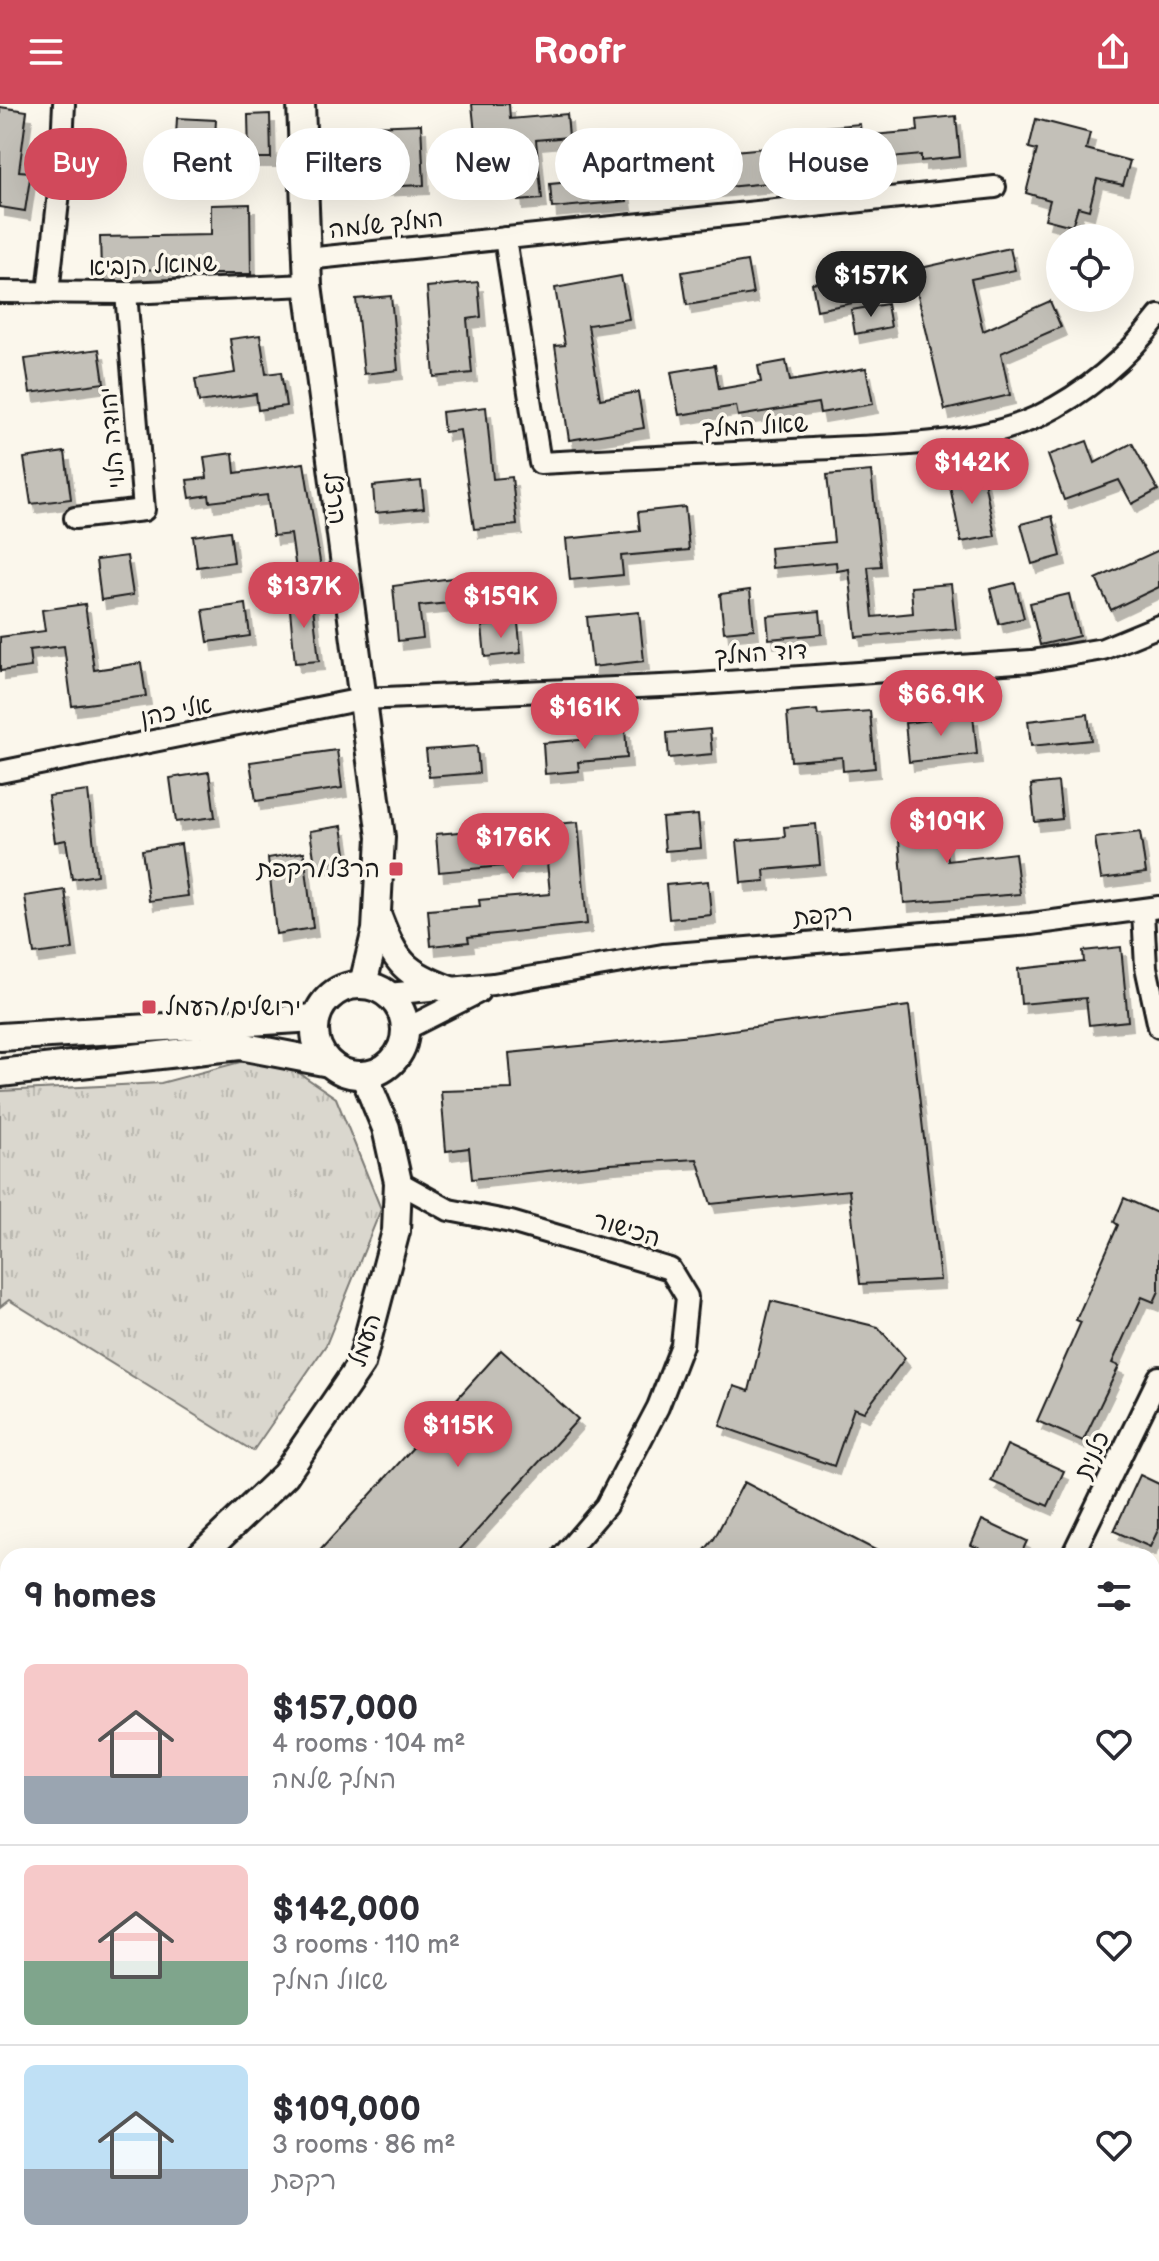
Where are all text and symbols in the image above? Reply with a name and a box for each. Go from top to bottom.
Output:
icon: menu [24,30,68,74]
icon: share [1091,30,1135,74]
text: Roofr [533,31,626,74]
chip: Buy [24,128,127,200]
chip: Rent [143,128,260,200]
chip: Filters [276,128,410,200]
chip: New [426,128,539,200]
chip: Apartment [555,128,743,200]
chip: House [759,128,897,200]
street label: המלך שלמה [327,204,445,245]
map controls [1046,224,1134,312]
button: locate [1046,224,1134,312]
street label: שמואל הנביא [88,249,218,282]
pin: $157K [815,251,927,319]
text: $157K [833,261,909,292]
street label: יהודה הלוי [94,386,131,490]
street label: שאול המלך [701,409,809,444]
pin: $142K [916,438,1028,506]
text: $142K [934,448,1010,479]
street label: הרצל [317,470,352,526]
pin: $137K [248,562,360,630]
text: $137K [266,572,342,603]
pin: $159K [445,572,557,640]
text: $159K [463,582,539,613]
street label: דוד המלך [714,636,809,671]
pin: $66.9K [876,670,1006,738]
text: $66.9K [897,680,985,711]
pin: $161K [529,683,641,751]
street label: אלי כהן [138,690,214,733]
text: $161K [549,693,621,724]
pin: $109K [891,797,1003,865]
text: $109K [908,807,986,838]
pin: $176K [457,813,569,881]
text: $176K [475,823,551,854]
place label: הרצל/רקפת [255,855,380,884]
marker: הרצל/רקפת [387,860,405,878]
street label: רקפת [790,898,854,933]
place label: ירושלים/העמל [165,993,301,1022]
marker: ירושלים/העמל [140,998,158,1016]
street label: הכישור [590,1206,664,1253]
street label: העמל [343,1310,388,1371]
pin: $115K [402,1401,514,1469]
text: $115K [422,1411,494,1442]
street label: כלנית [1069,1427,1116,1484]
icon: filters [1092,1574,1136,1618]
text: 9 homes [24,1576,156,1617]
text: $157,000 [272,1688,418,1729]
icon: home [88,1696,184,1792]
icon: heart [1092,1722,1136,1766]
text: 4 rooms · 104 m² [272,1729,466,1760]
text: המלך שלמה [272,1765,396,1796]
text: $142,000 [272,1889,420,1930]
icon: home [88,1897,184,1993]
icon: heart [1092,1923,1136,1967]
text: 3 rooms · 110 m² [272,1930,460,1961]
text: שאול המלך [272,1966,387,1997]
text: $109,000 [272,2089,421,2130]
icon: home [88,2097,184,2193]
icon: heart [1092,2123,1136,2167]
text: 3 rooms · 86 m² [272,2130,456,2161]
text: רקפת [272,2166,336,2197]

